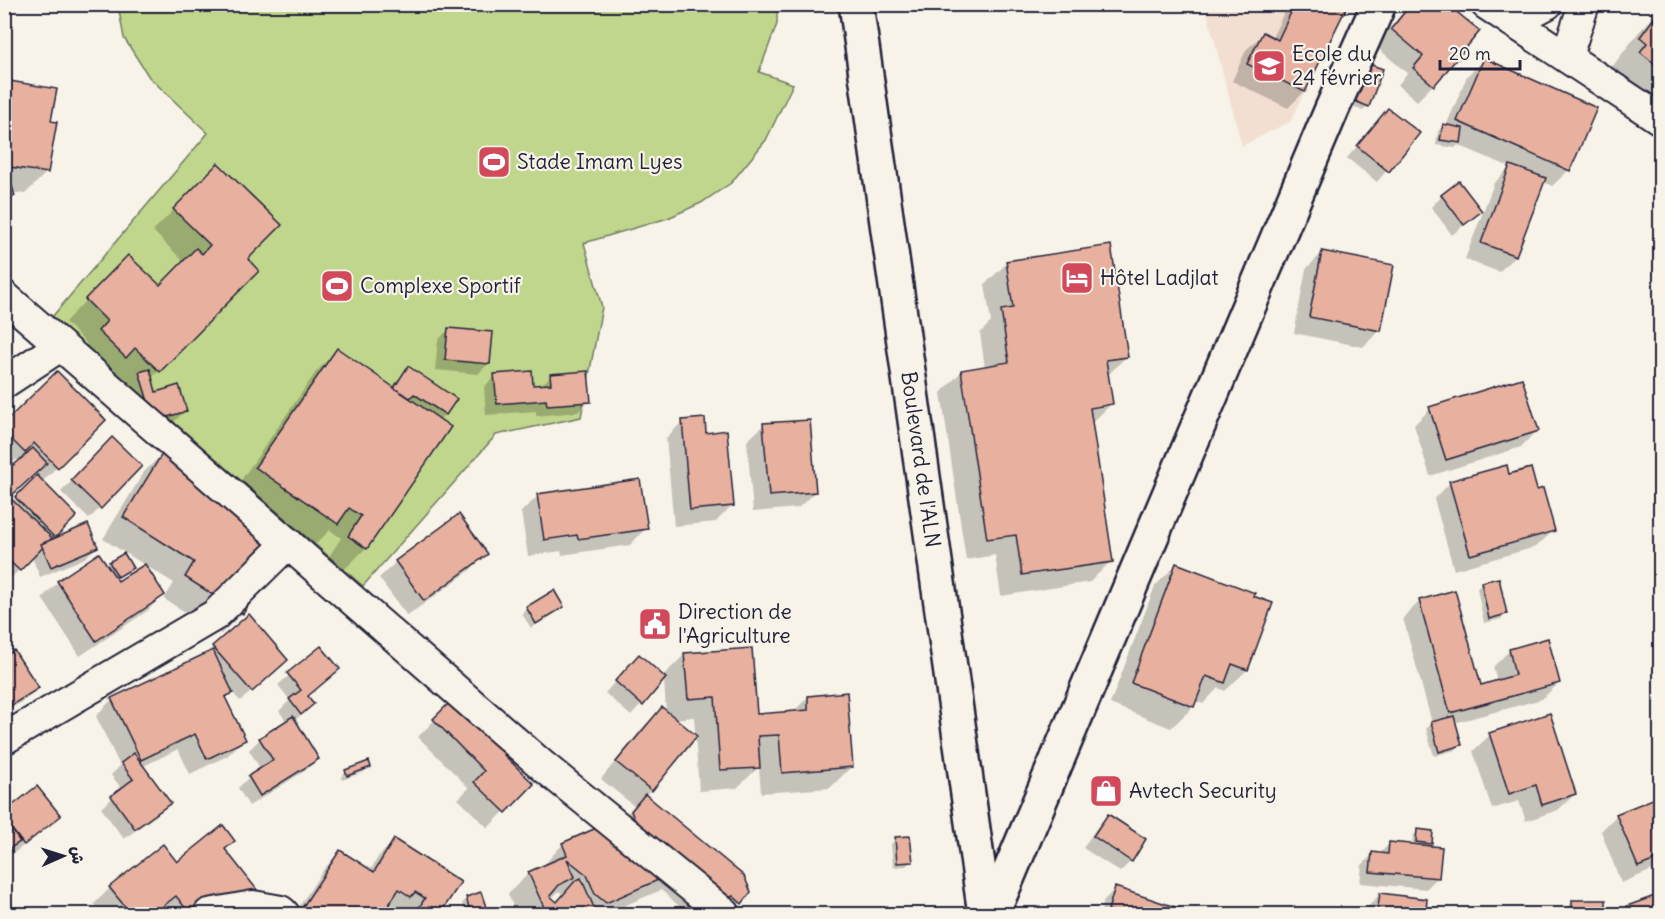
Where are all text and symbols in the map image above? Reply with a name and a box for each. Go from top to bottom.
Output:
scale bar [1440,33,1520,71]
place label: Ecole du 24 février [1292,40,1382,91]
text: 20 m [1449,42,1491,65]
school or university icon: Ecole du 24 février [1251,48,1287,84]
sports icon: Stade Imam Lyes [476,144,512,180]
place label: Stade Imam Lyes [517,148,683,175]
hotel icon: Hôtel Ladjlat [1059,260,1095,296]
place label: Hôtel Ladjlat [1100,264,1219,291]
sports icon: Complexe Sportif [319,268,355,304]
place label: Complexe Sportif [360,272,522,299]
street label: Boulevard de l'ALN [895,370,947,549]
place label: Direction de l'Agriculture [678,598,792,649]
public building icon: Direction de l'Agriculture [637,606,673,642]
shop icon: Avtech Security [1088,773,1124,809]
place label: Avtech Security [1129,777,1277,804]
north arrow [33,826,93,886]
text: ش [68,846,88,865]

